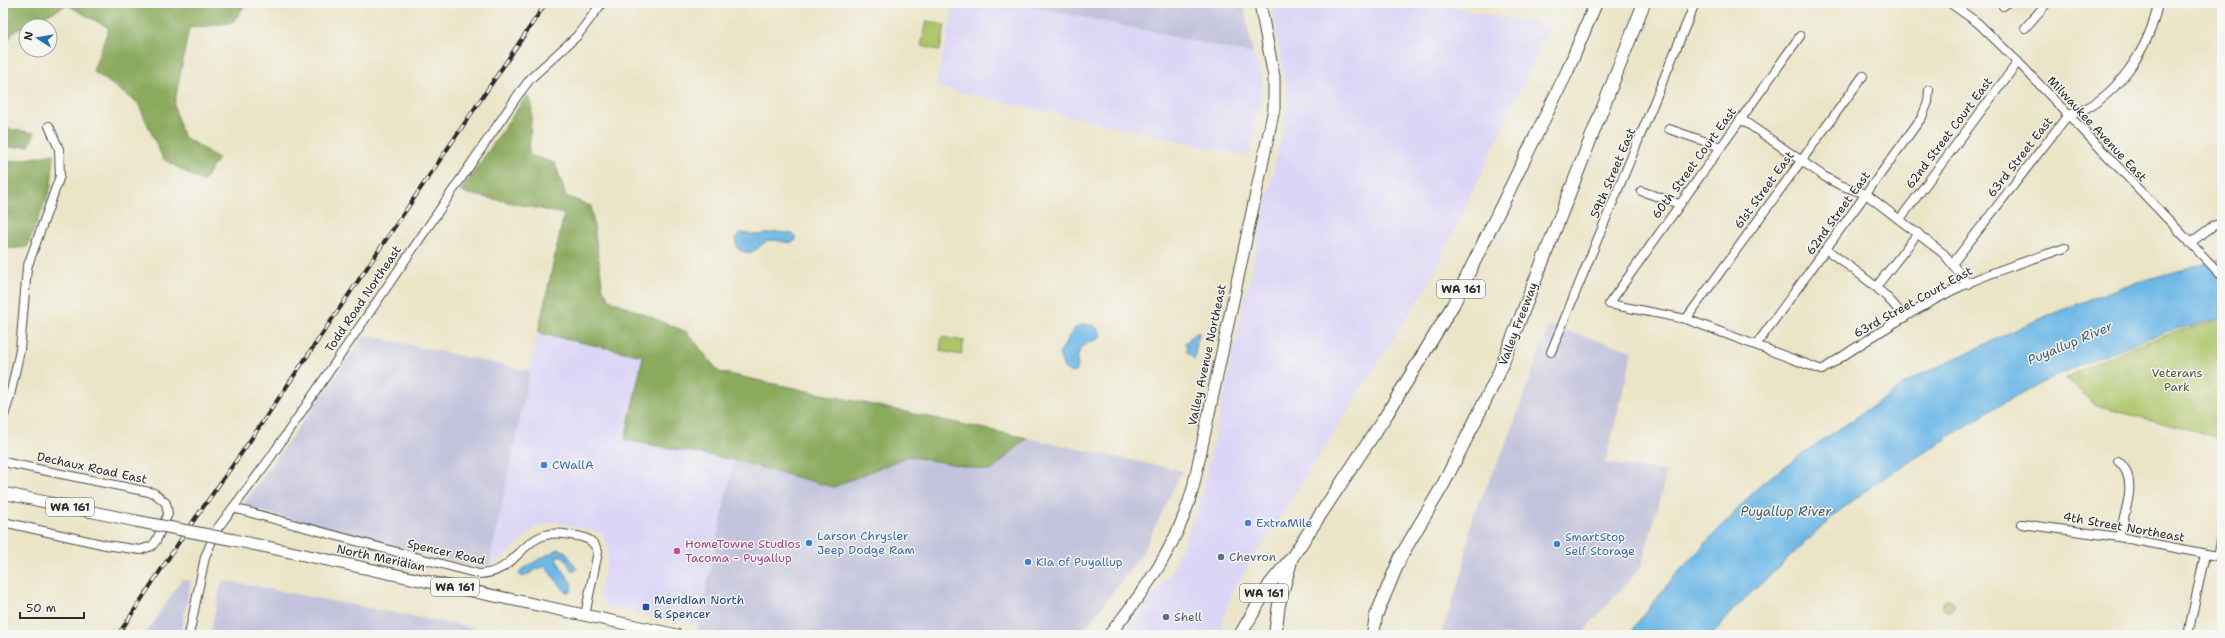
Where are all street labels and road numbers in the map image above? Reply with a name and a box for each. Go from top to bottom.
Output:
street label: Milwaukee Avenue East [2044,73,2150,185]
street label: 62nd Street Court East [1902,74,1996,192]
street label: 60th Street Court East [1648,104,1740,222]
street label: 63rd Street East [1984,114,2056,200]
street label: 59th Street East [1587,125,1639,221]
street label: 61st Street East [1730,148,1798,232]
street label: 62nd Street East [1802,168,1874,258]
street label: Todd Road Northeast [321,242,405,356]
street label: 63rd Street Court East [1851,263,1975,341]
road number: WA 161 [1437,280,1485,298]
street label: Valley Freeway [1495,280,1541,368]
street label: Valley Avenue Northeast [1184,283,1230,427]
street label: Dechaux Road East [35,449,149,487]
road number: WA 161 [46,498,94,516]
street label: 4th Street Northeast [2062,508,2186,546]
street label: Spencer Road [405,535,487,569]
street label: North Meridian [335,541,427,575]
road number: WA 161 [431,578,479,596]
road number: WA 161 [1240,584,1288,602]

